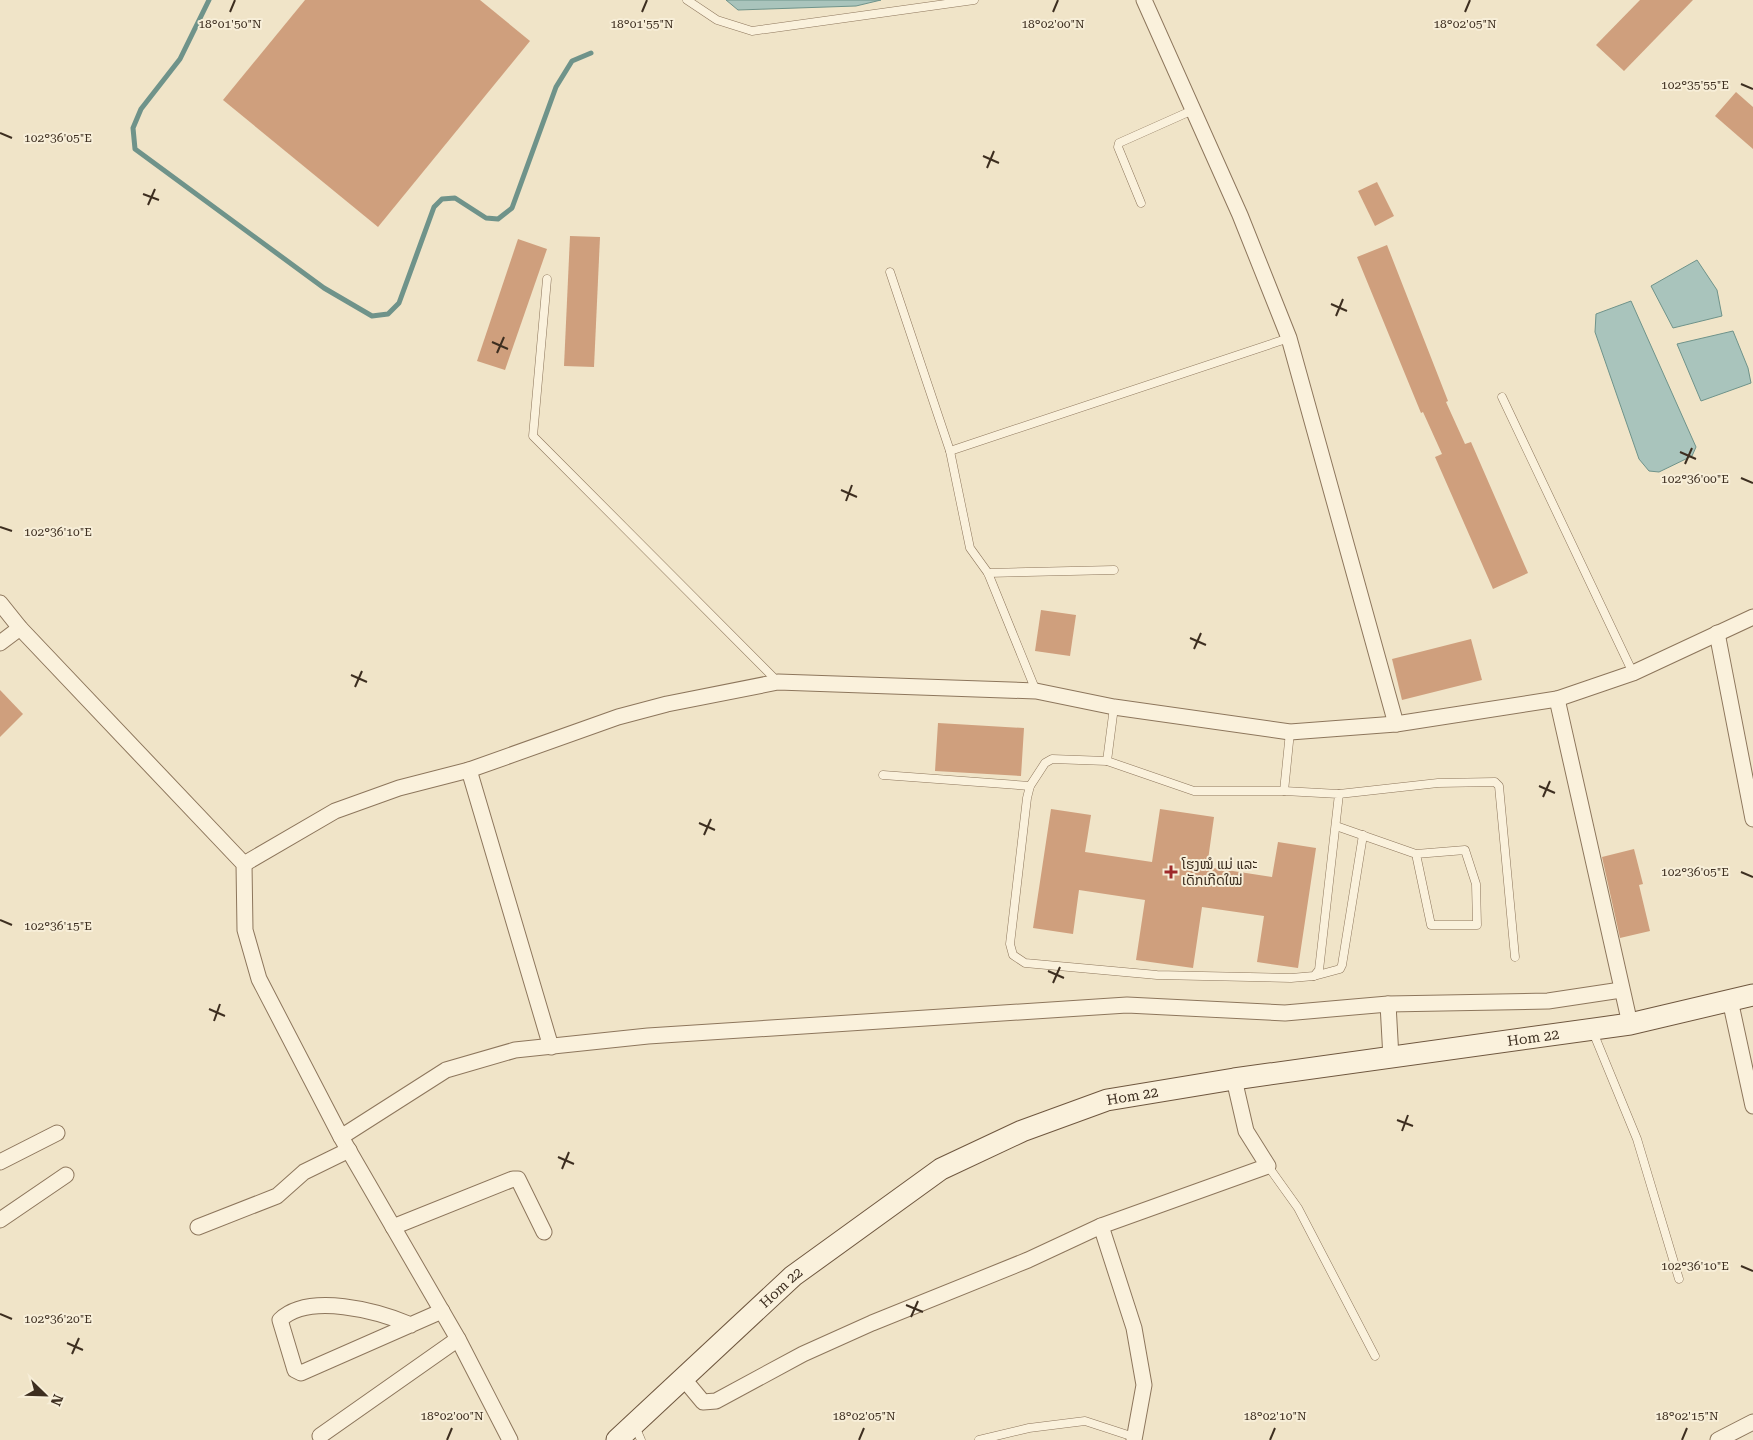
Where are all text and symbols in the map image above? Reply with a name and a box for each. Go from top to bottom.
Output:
text: 18°01'50"N [198,17,262,31]
text: 18°01'55"N [610,17,674,31]
text: 18°02'00"N [1021,17,1085,31]
text: 18°02'05"N [1433,17,1497,31]
text: 102°35'55"E [1661,78,1729,92]
text: 102°36'05"E [24,131,92,145]
text: 102°36'00"E [1661,472,1729,486]
text: 102°36'10"E [24,525,92,539]
place label: ໂຮງໝໍ ແມ່ ແລະ ເດັກເກີດໃໝ່ [1181,856,1258,888]
marker: ໂຮງໝໍ ແມ່ ແລະ ເດັກເກີດໃໝ່ [1164,865,1178,879]
text: 102°36'05"E [1661,865,1729,879]
text: 102°36'15"E [24,919,92,933]
street label: Hom 22 [1506,1026,1560,1049]
street label: Hom 22 [1105,1084,1160,1108]
text: 102°36'10"E [1661,1259,1729,1273]
street label: Hom 22 [756,1264,806,1311]
text: 102°36'20"E [24,1312,92,1326]
north arrow [20,1370,70,1420]
text: N [47,1392,66,1408]
text: 18°02'00"N [420,1409,484,1423]
text: 18°02'05"N [832,1409,896,1423]
text: 18°02'10"N [1243,1409,1307,1423]
text: 18°02'15"N [1655,1409,1719,1423]

